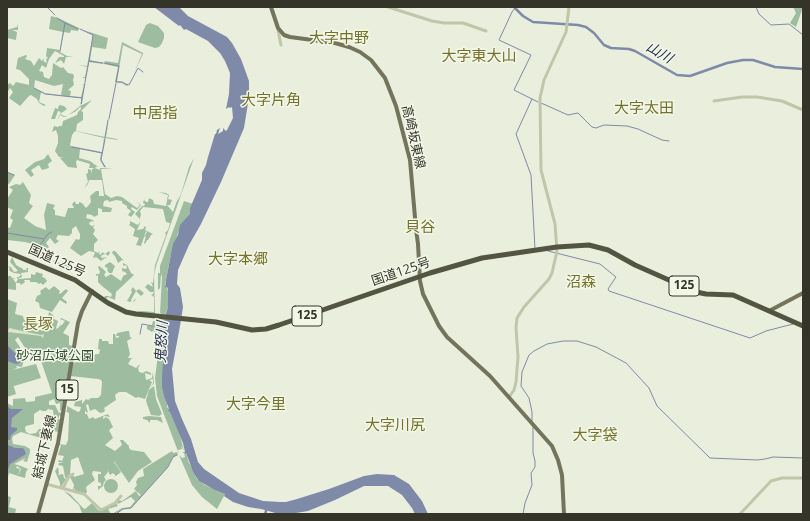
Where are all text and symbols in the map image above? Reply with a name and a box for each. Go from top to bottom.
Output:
district label: 大字中野 [309,30,369,48]
water label: 山川 [643,39,675,67]
district label: 大字東大山 [442,48,516,66]
district label: 大字片角 [241,92,301,110]
district label: 大字太田 [614,100,674,118]
street label: 高崎坂東線 [398,104,428,170]
district label: 中居指 [133,105,177,123]
district label: 貝谷 [405,219,435,237]
street label: 国道125号 [26,241,88,281]
district label: 大字本郷 [208,251,268,269]
street label: 国道125号 [369,255,433,289]
district label: 沼森 [566,274,596,292]
road number: 125 [669,276,699,296]
road number: 125 [292,306,322,326]
district label: 長塚 [23,316,53,334]
water label: 鬼怒川 [153,321,171,363]
park label: 砂沼広域公園 [16,348,94,364]
road number: 15 [56,380,78,400]
district label: 大字今里 [226,396,286,414]
street label: 結城下妻線 [30,414,60,480]
district label: 大字川尻 [365,417,425,435]
district label: 大字袋 [573,427,617,445]

